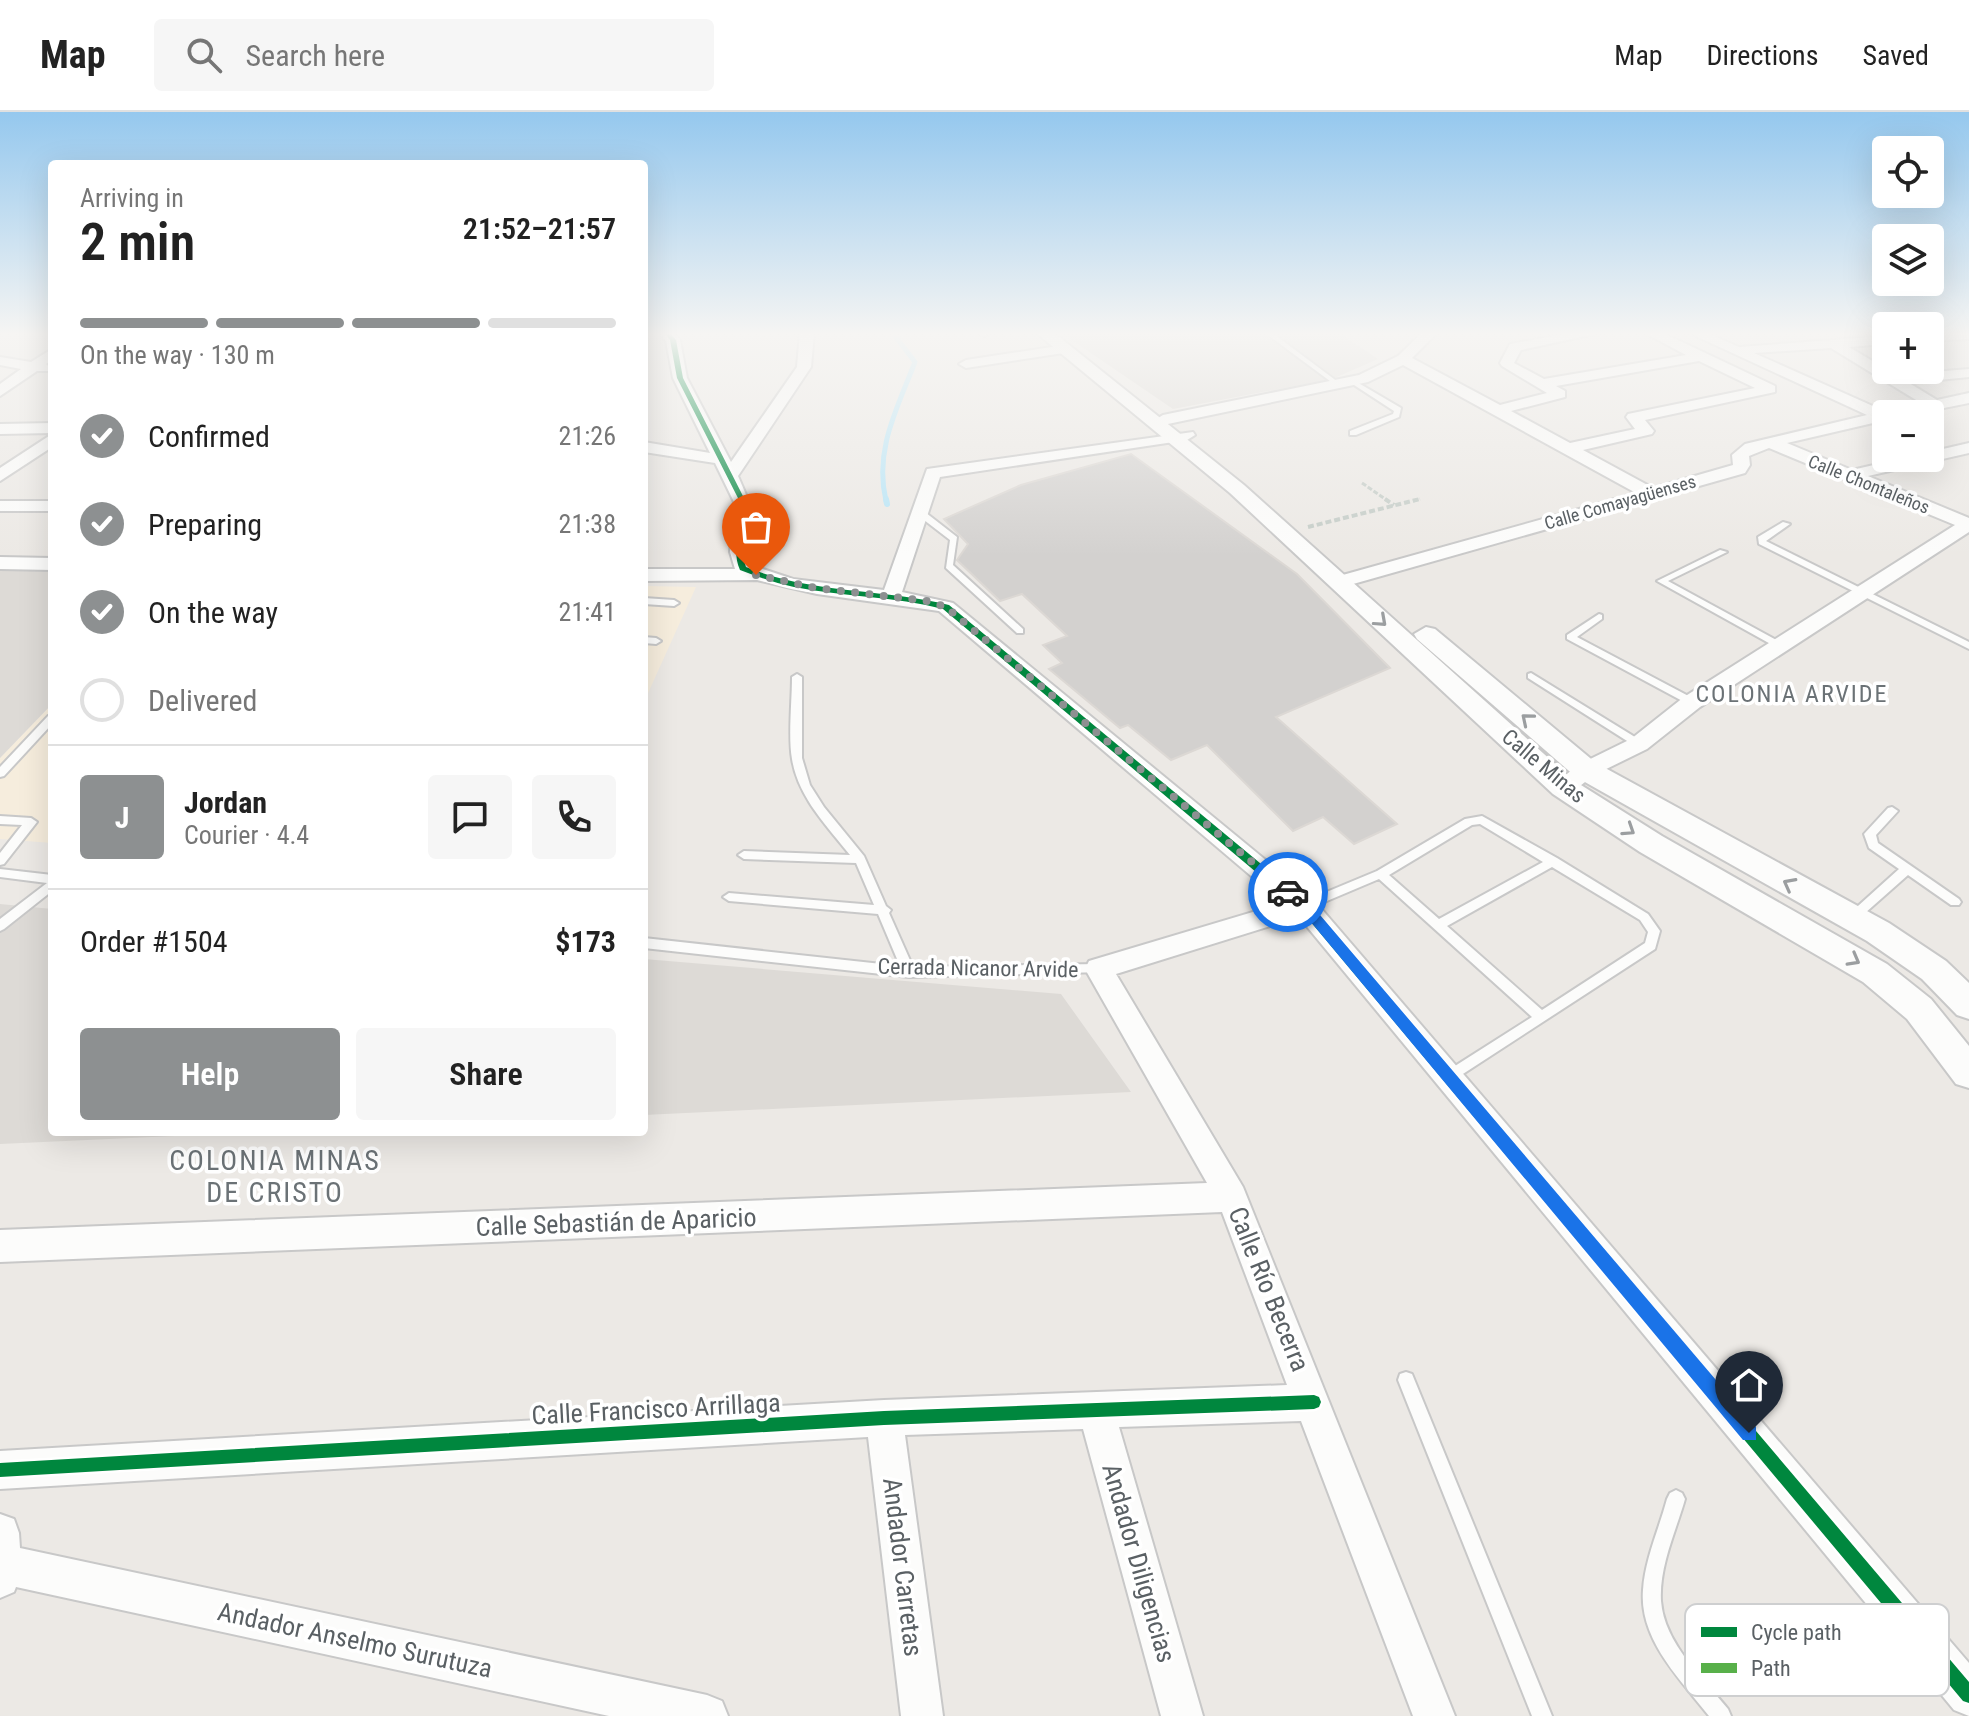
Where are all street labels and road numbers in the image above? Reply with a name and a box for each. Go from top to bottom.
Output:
street label: Calle Chontaleños [1805,450,1933,518]
street label: Calle Comayagüenses [1542,470,1698,534]
street label: Calle Minas [1497,724,1591,808]
street label: Cerrada Nicanor Arvide [877,954,1079,982]
street label: Calle Sebastián de Aparicio [475,1202,757,1242]
street label: Calle Río Becerra [1222,1202,1316,1376]
street label: Calle Francisco Arrillaga [531,1387,781,1431]
street label: Andador Diligencias [1096,1460,1182,1666]
street label: Andador Carretas [877,1476,929,1658]
street label: Andador Anselmo Surutuza [215,1596,495,1684]

